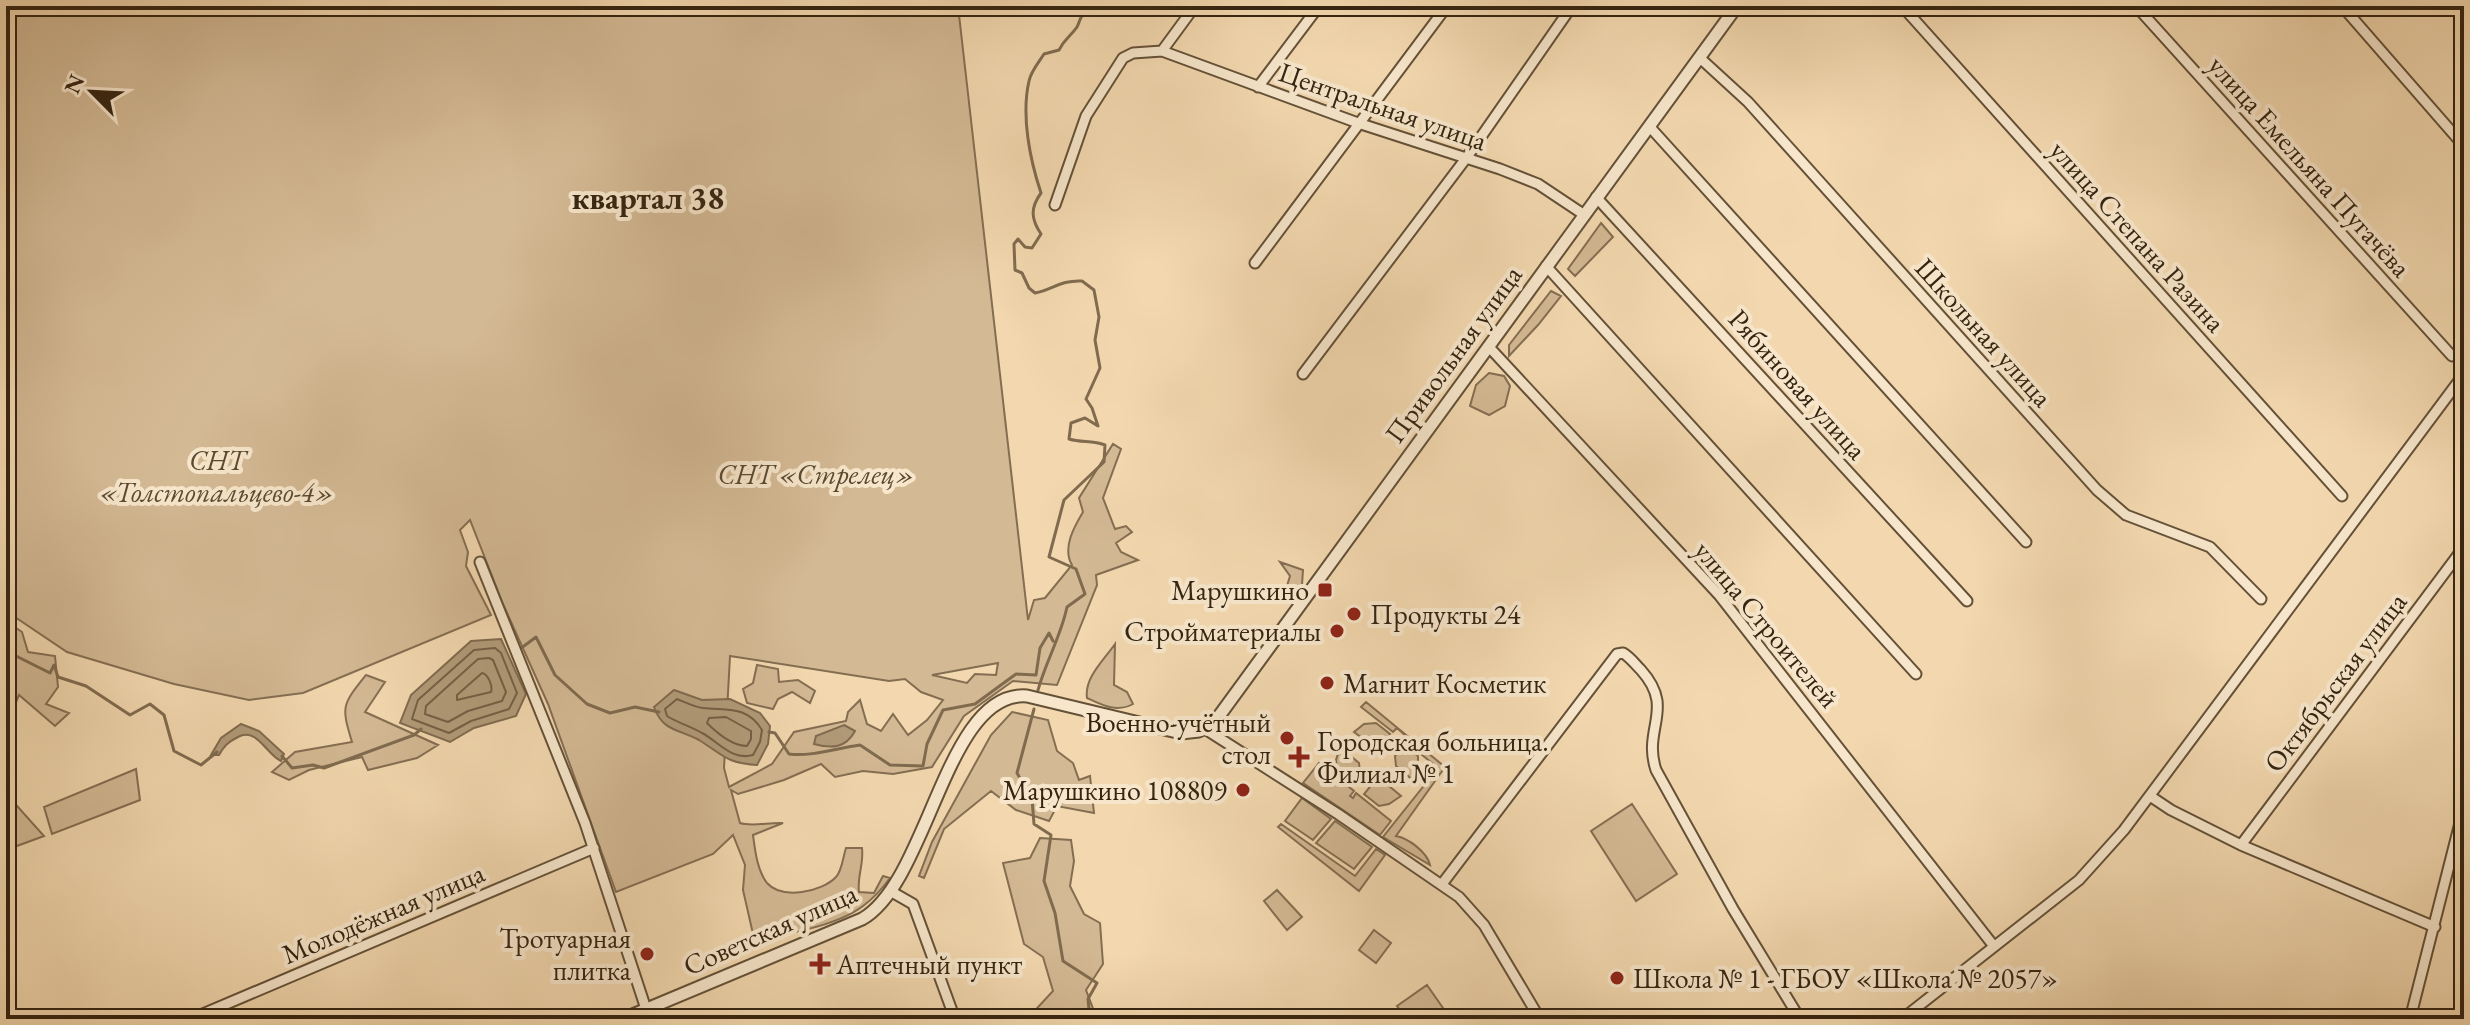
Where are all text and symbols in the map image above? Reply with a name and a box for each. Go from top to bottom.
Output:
street label: улица Емельяна Пугачёва [2201,48,2420,285]
north arrow [52,52,132,132]
street label: Центральная улица [1274,54,1492,159]
text: N [57,70,91,98]
street label: улица Степана Разина [2042,133,2234,340]
district label: квартал 38 [572,177,724,219]
street label: Школьная улица [1908,250,2061,415]
street label: Привольная улица [1376,257,1530,450]
street label: Рябиновая улица [1721,301,1876,467]
park label: СНТ «Толстопальцево-4» [100,442,334,510]
park label: СНТ «Стрелец» [717,456,915,492]
street label: улица Строителей [1687,533,1847,715]
place label: Марушкино [1171,572,1309,608]
marker: Марушкино [1316,581,1334,599]
street label: Октябрьская улица [2256,584,2415,779]
place label: Продукты 24 [1370,596,1521,632]
marker: Продукты 24 [1345,605,1363,623]
place label: Стройматериалы [1124,613,1321,649]
marker: Стройматериалы [1328,622,1346,640]
place label: Магнит Косметик [1343,665,1546,701]
marker: Магнит Косметик [1318,674,1336,692]
place label: Военно-учётный стол [1085,704,1271,772]
place label: Городская больница. Филиал № 1 [1317,723,1549,791]
marker: Военно-учётный стол [1278,729,1296,747]
marker: Городская больница. Филиал № 1 [1288,746,1310,768]
place label: Марушкино 108809 [1003,772,1227,808]
marker: Марушкино 108809 [1234,781,1252,799]
street label: Молодёжная улица [276,854,490,972]
street label: Советская улица [677,874,863,983]
place label: Тротуарная плитка [499,920,632,988]
marker: Тротуарная плитка [638,945,656,963]
place label: Аптечный пункт [835,946,1023,982]
marker: Аптечный пункт [811,955,829,973]
place label: Школа № 1 - ГБОУ «Школа № 2057» [1633,960,2058,996]
marker: Школа № 1 - ГБОУ «Школа № 2057» [1608,969,1626,987]

